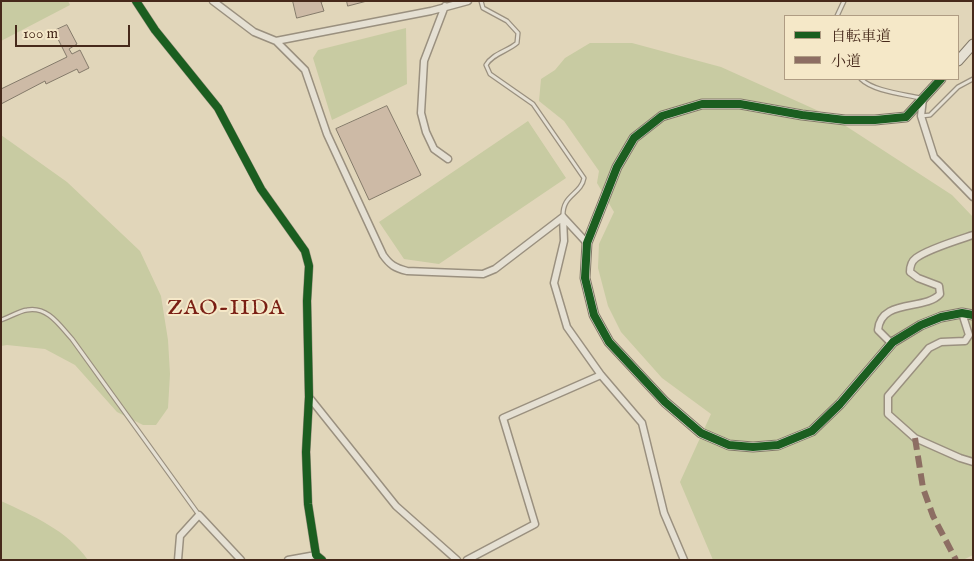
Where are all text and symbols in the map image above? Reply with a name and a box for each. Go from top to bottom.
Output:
scale bar [18,15,132,47]
legend [784,15,959,80]
text: 100 m [23,24,58,43]
text: 自転車道 [831,27,891,46]
text: 小道 [831,52,861,71]
district label: ZAO-IIDA [166,296,286,322]

